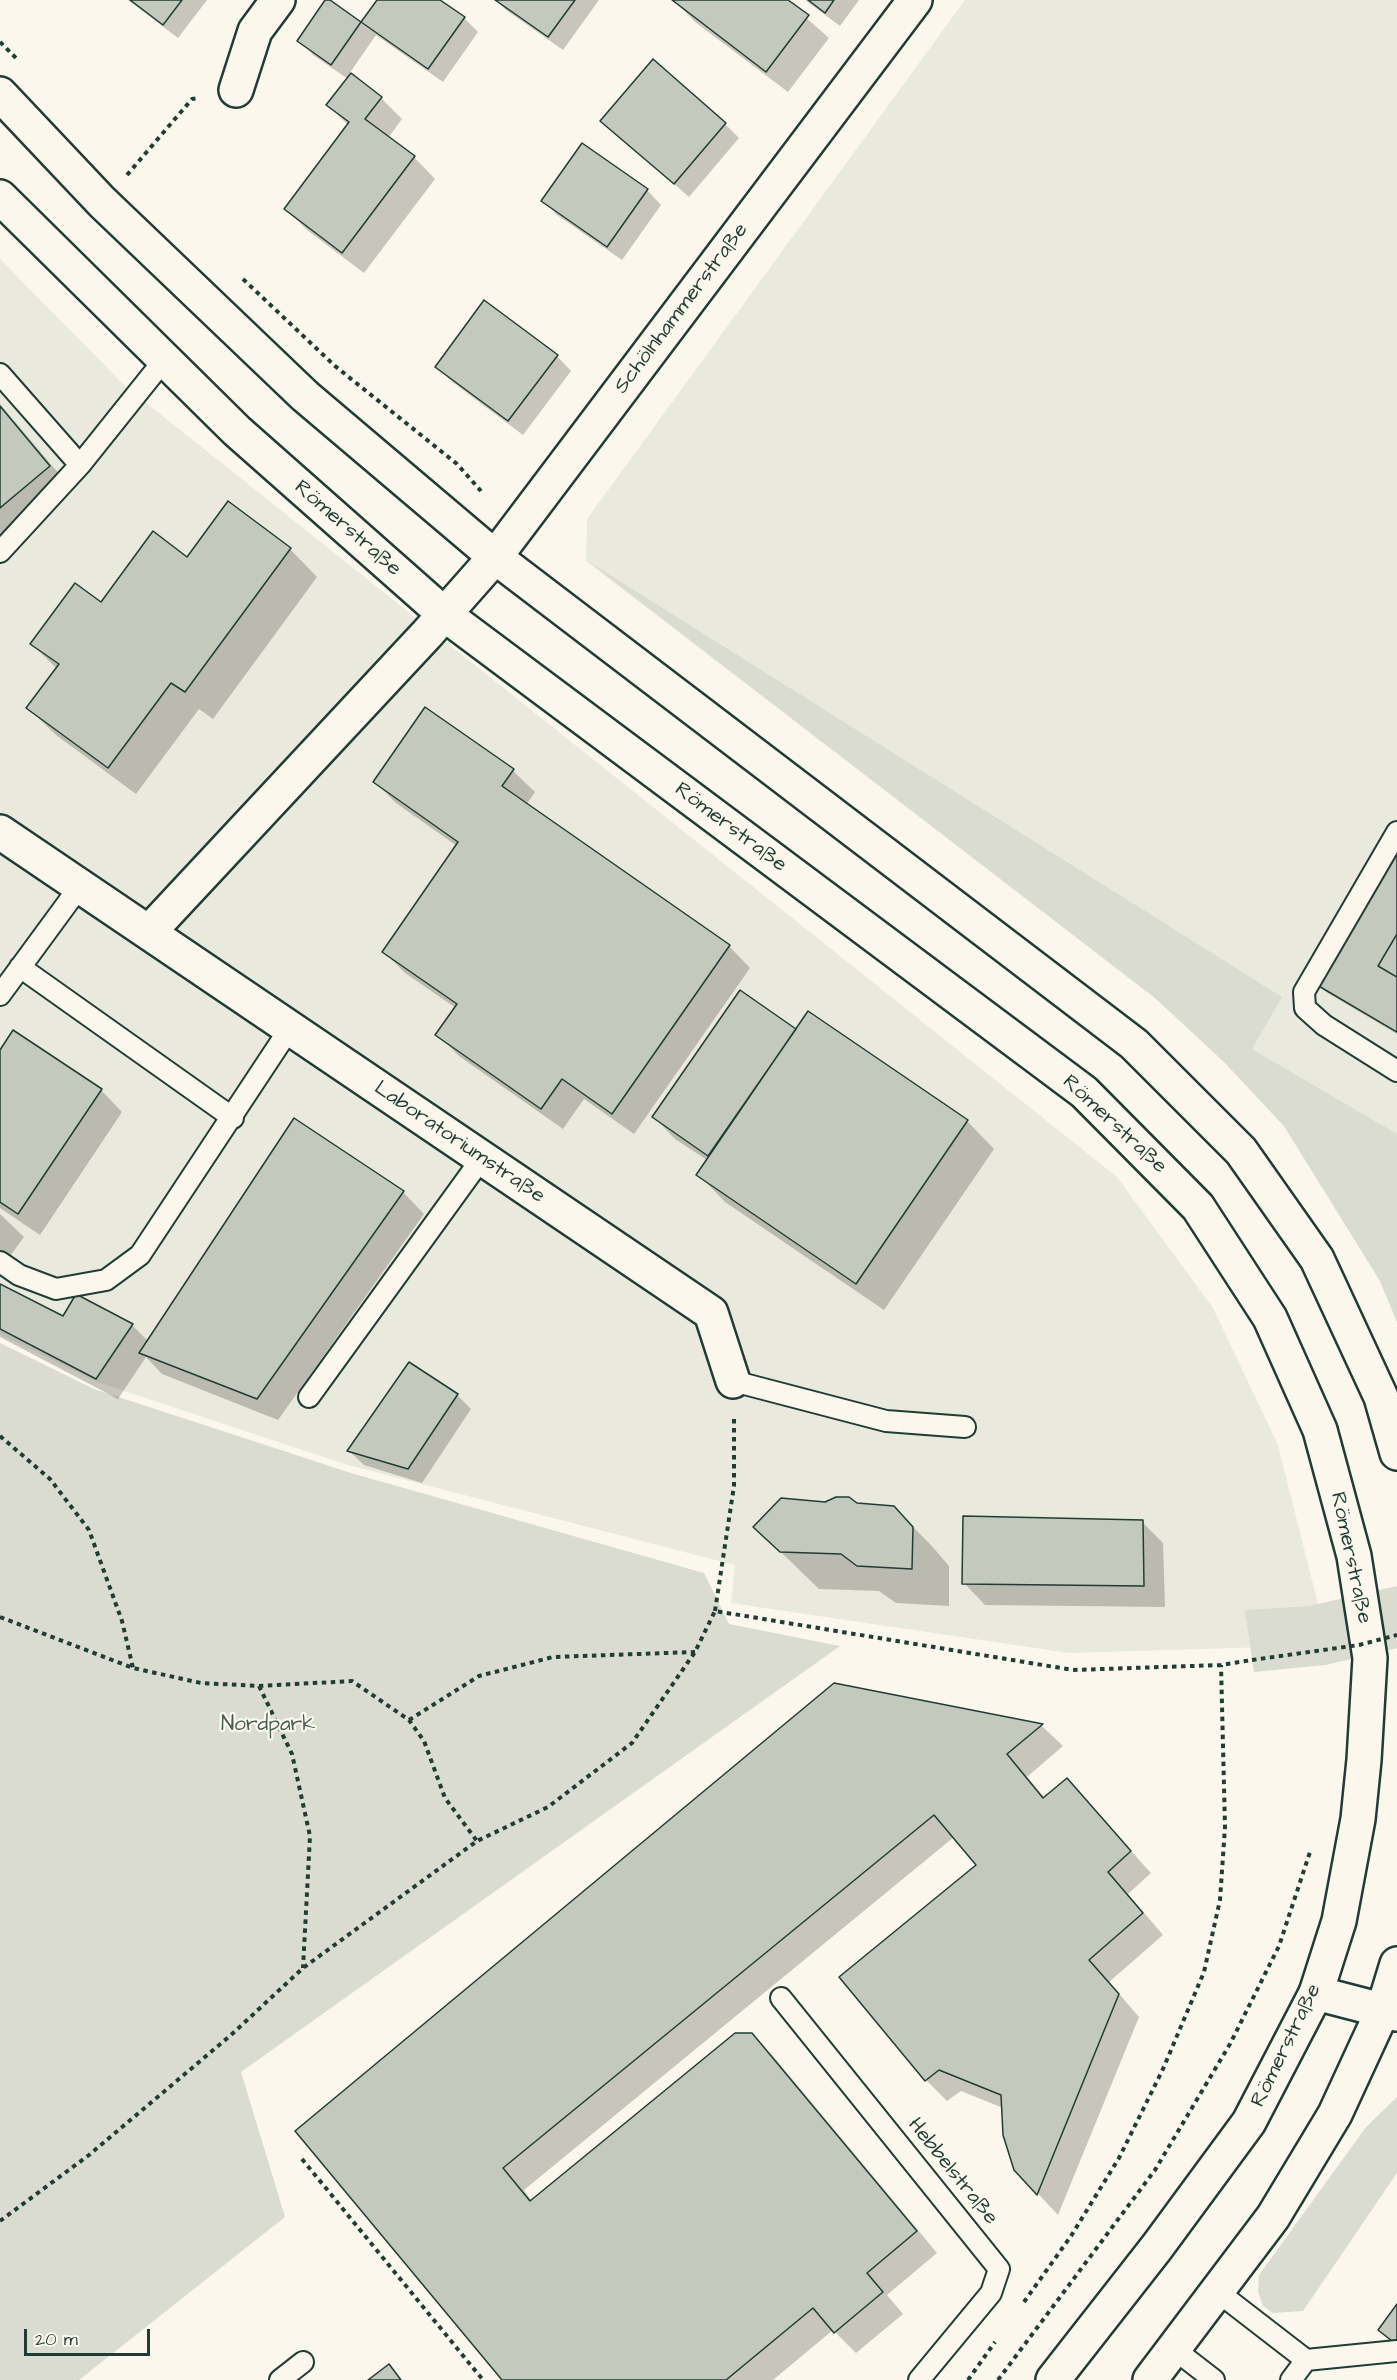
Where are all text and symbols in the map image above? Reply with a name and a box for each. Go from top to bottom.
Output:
street label: Schölnhammerstraße [610,219,754,399]
street label: Römerstraße [288,476,406,582]
street label: Römerstraße [669,778,791,878]
street label: Römerstraße [1057,1070,1171,1180]
street label: Laboratoriumstraße [369,1076,549,1210]
street label: Römerstraße [1324,1490,1376,1626]
park label: Nordpark [221,1713,315,1739]
street label: Römerstraße [1246,1980,1328,2112]
street label: Hebbelstraße [901,2114,1003,2230]
scale bar [27,2317,153,2355]
text: 20 m [35,2327,78,2352]

